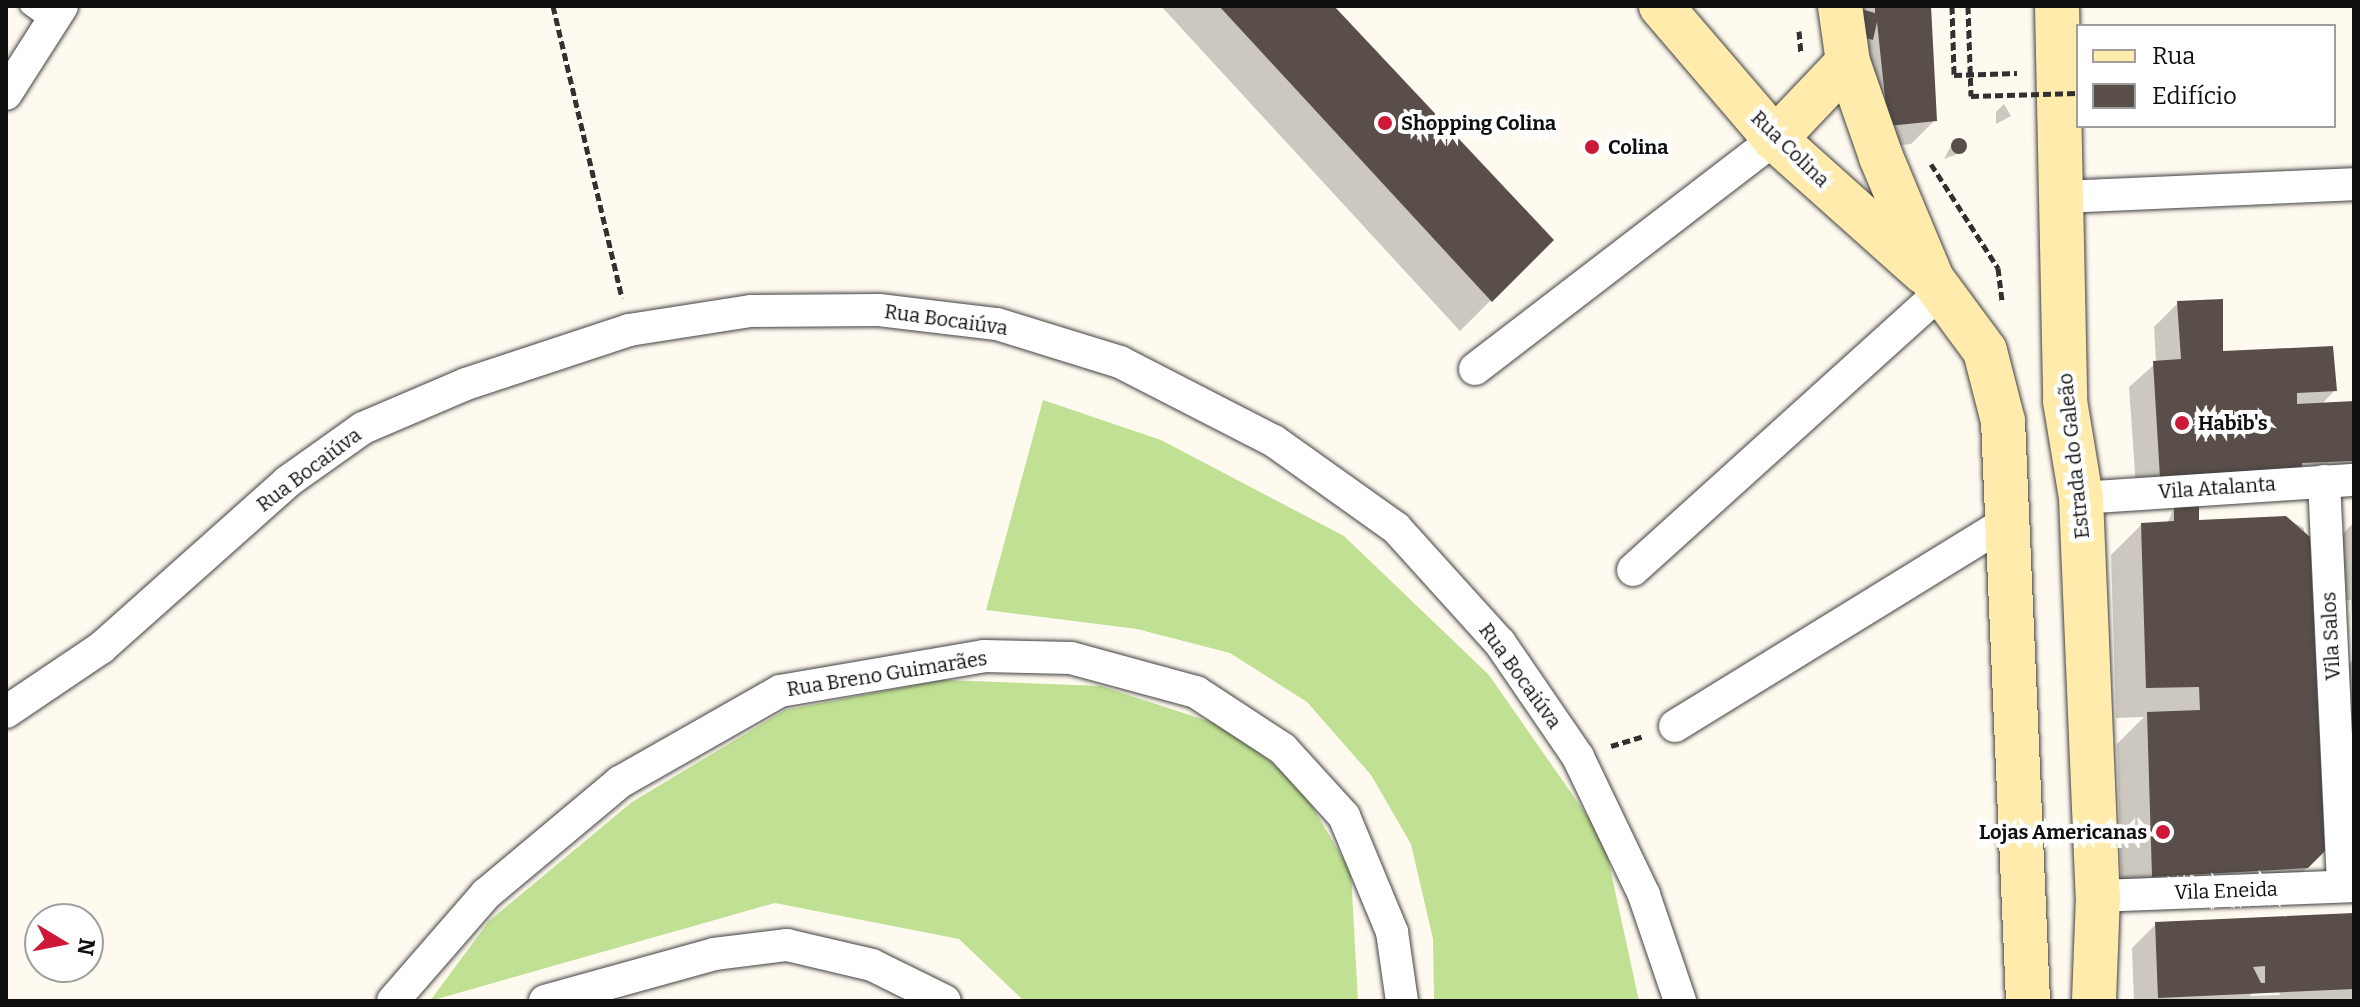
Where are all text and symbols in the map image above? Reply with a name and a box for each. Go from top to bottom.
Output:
legend [2076,24,2336,128]
text: Rua [2152,42,2195,70]
text: Edifício [2152,82,2237,110]
street label: Rua Colina [1746,106,1834,192]
place label: Shopping Colina [1401,111,1556,135]
marker: Shopping Colina [1376,114,1394,132]
place label: Colina [1608,135,1668,159]
marker: Colina [1583,138,1601,156]
street label: Rua Bocaiúva [883,299,1009,341]
street label: Estrada do Galeão [2053,372,2095,540]
place label: Habib's [2198,411,2268,435]
marker: Habib's [2173,414,2191,432]
street label: Rua Bocaiúva [252,423,366,517]
street label: Vila Atalanta [2157,472,2277,504]
street label: Vila Salos [2317,591,2345,681]
street label: Rua Bocaiúva [1474,619,1566,733]
street label: Rua Breno Guimarães [785,646,989,702]
place label: Lojas Americanas [1979,820,2147,844]
marker: Lojas Americanas [2154,823,2172,841]
street label: Vila Eneida [2174,877,2278,905]
north arrow [24,903,104,983]
text: N [71,936,101,958]

